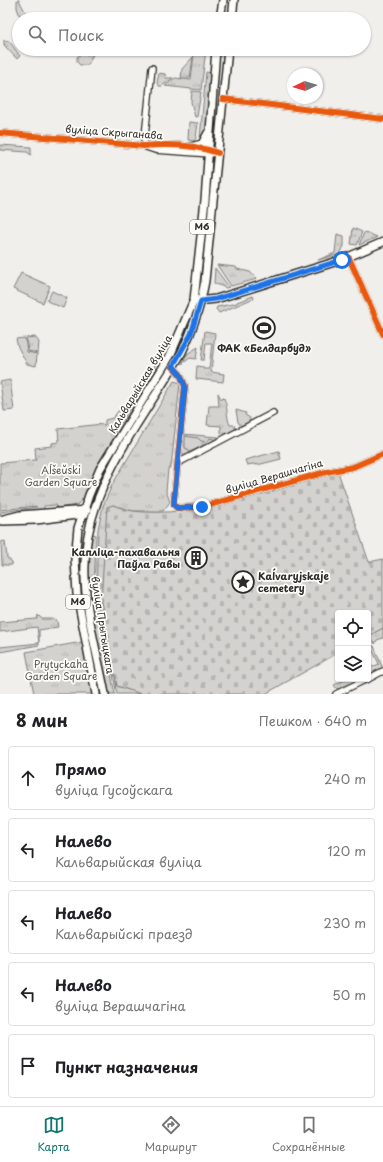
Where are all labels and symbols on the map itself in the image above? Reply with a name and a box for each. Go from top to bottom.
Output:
north arrow [287,68,323,104]
street label: вуліца Скрыганава [65,121,164,143]
road number: М6 [190,220,214,234]
route start [333,251,351,269]
sports icon: ФАК «Белдарбуд» [251,315,277,341]
street label: Кальварыйская вуліца [104,331,176,436]
place label: ФАК «Белдарбуд» [217,340,311,355]
street label: вуліца Верашчагіна [223,454,325,498]
park label: Aĺšeŭski Garden Square [25,462,97,489]
route end [193,498,211,516]
place label: Капліца-пахавальня Паўла Равы [72,544,180,571]
building icon: Капліца-пахавальня Паўла Равы [183,545,209,571]
place label: Kaĺvaryjskaje cemetery [258,568,329,595]
place icon: Kaĺvaryjskaje cemetery [230,569,256,595]
street label: вуліца Прытыцкага [87,575,119,675]
road number: М6 [66,595,90,609]
park label: Prytyckaha Garden Square [25,656,97,683]

